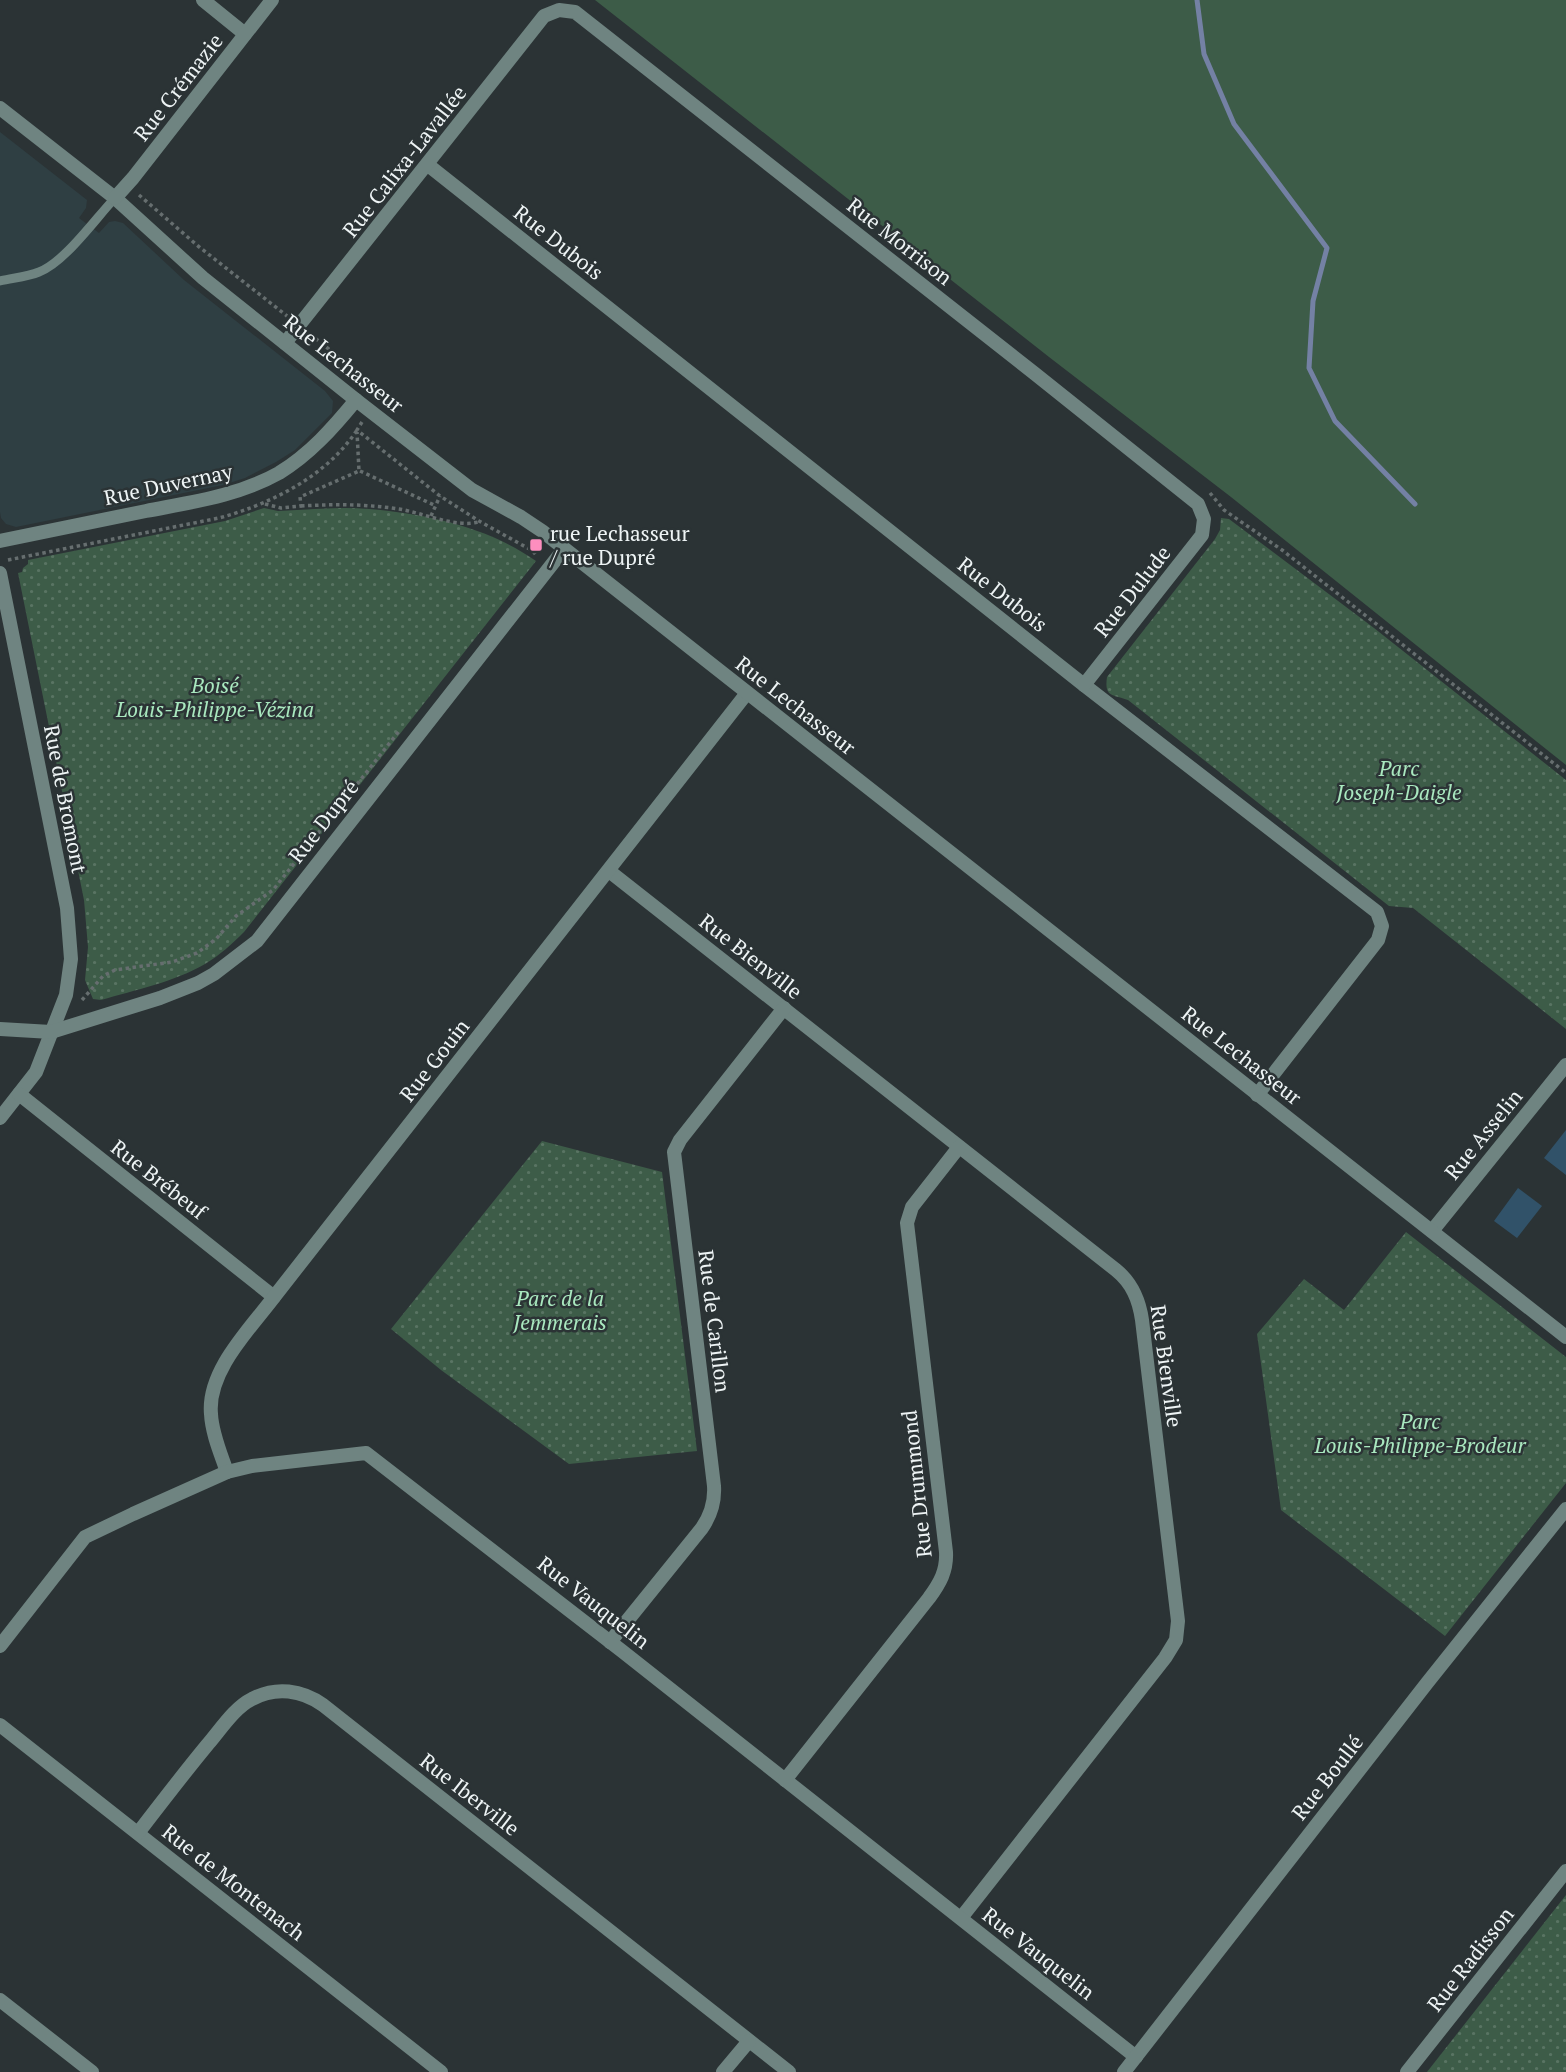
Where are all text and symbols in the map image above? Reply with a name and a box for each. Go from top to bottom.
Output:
street label: Rue Crémazie [127,28,229,146]
street label: Rue Calixa-Lavallée [336,79,472,243]
street label: Rue Morrison [842,191,959,291]
street label: Rue Dubois [508,198,610,286]
street label: Rue Lechasseur [278,307,410,419]
street label: Rue Duvernay [101,457,235,511]
place label: rue Lechasseur / rue Dupré [549,519,689,571]
marker: rue Lechasseur / rue Dupré [528,537,544,553]
street label: Rue Dulude [1088,540,1176,642]
street label: Rue Dubois [952,550,1054,638]
street label: Rue Lechasseur [730,649,862,761]
park label: Boisé Louis-Philippe-Vézina [115,671,314,723]
street label: Rue de Bromont [38,722,94,876]
park label: Parc Joseph-Daigle [1335,754,1462,806]
street label: Rue Dupré [282,774,364,868]
street label: Rue Bienville [694,907,808,1005]
street label: Rue Lechasseur [1176,999,1308,1111]
street label: Rue Gouin [393,1012,476,1107]
street label: Rue Asselin [1438,1082,1528,1185]
street label: Rue Brébeuf [106,1133,214,1226]
street label: Rue de Carillon [692,1248,738,1395]
park label: Parc de la Jemmerais [512,1284,607,1336]
street label: Rue Bienville [1145,1303,1189,1429]
park label: Parc Louis-Philippe-Brodeur [1314,1407,1526,1459]
street label: Rue Drummond [894,1409,938,1559]
street label: Rue Vauquelin [532,1549,656,1655]
street label: Rue Boullé [1285,1729,1369,1825]
street label: Rue Iberville [414,1746,526,1842]
street label: Rue de Montenach [157,1817,311,1947]
street label: Rue Vauquelin [977,1900,1101,2006]
street label: Rue Radisson [1420,1901,1520,2017]

